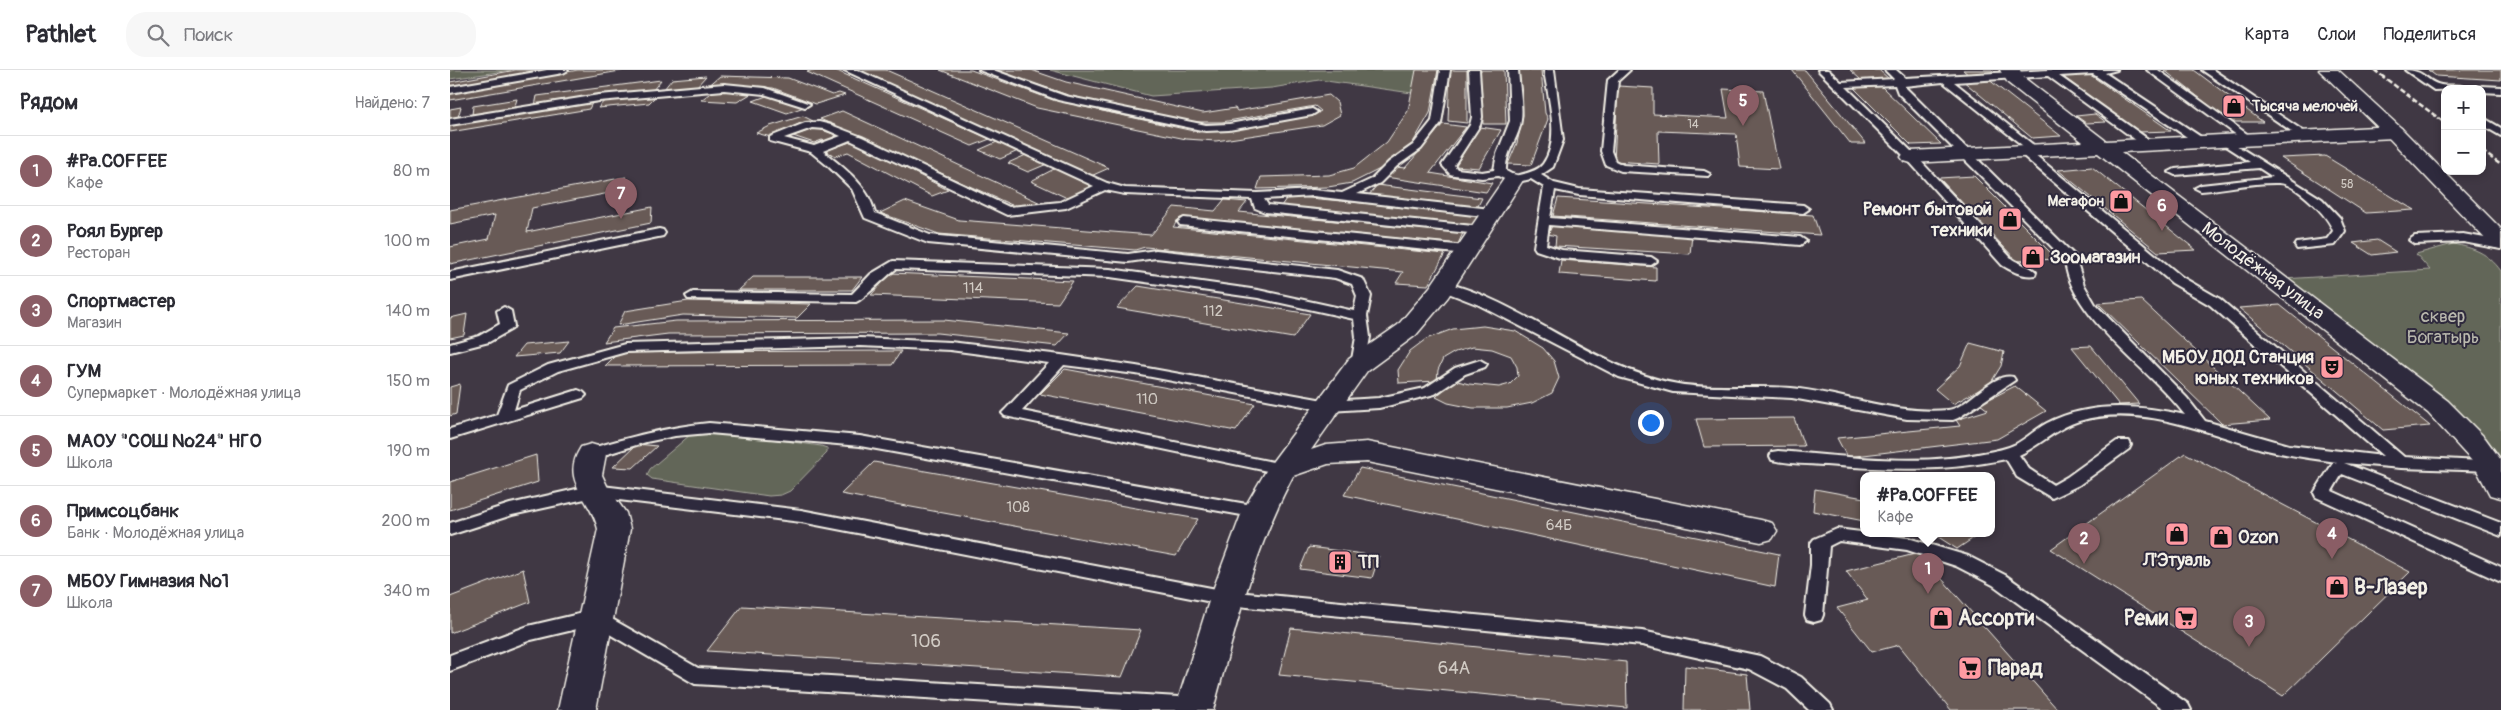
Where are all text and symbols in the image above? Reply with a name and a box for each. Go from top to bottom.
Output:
search box [126,12,476,57]
text: Pathlet [25,20,96,49]
icon: search [144,21,172,49]
text: Поиск [184,23,233,47]
text: Карта [2245,23,2289,46]
text: Слои [2317,23,2355,46]
text: Поделиться [2383,23,2476,46]
pin: 5 [1727,85,1759,126]
map controls [2441,85,2486,175]
button: + [2441,85,2486,130]
text: Рядом [20,89,78,116]
text: Найдено: 7 [354,93,430,113]
shop icon: Тысяча мелочей [2221,93,2247,119]
place label: Тысяча мелочей [2251,97,2358,116]
house number: 14 [1687,117,1699,132]
button: − [2441,130,2486,175]
text: #Pa.COFFEE [67,149,167,173]
text: 1 [33,161,39,181]
text: 80 m [393,161,430,181]
text: Кафе [67,173,103,193]
house number: 58 [2341,177,2353,192]
pin: 7 [605,178,637,219]
shop icon: Мегафон [2108,188,2134,214]
pin: 6 [2146,190,2178,231]
place label: Мегафон [2048,192,2105,211]
place label: Ремонт бытовой техники [1863,198,1992,242]
shop icon: Ремонт бытовой техники [1997,206,2023,232]
street label: Молодёжная улица [2197,217,2329,325]
text: Роял Бургер [67,219,163,243]
text: 2 [32,231,40,251]
text: 100 m [384,231,430,251]
text: Ресторан [67,243,130,263]
shop icon: Зоомагазин [2020,244,2046,270]
place label: Зоомагазин [2050,246,2141,269]
house number: 114 [963,279,984,298]
text: Спортмастер [67,289,176,313]
text: 3 [32,301,40,321]
text: 140 m [386,301,430,321]
house number: 112 [1203,302,1223,321]
park label: сквер Богатырь [2407,305,2479,349]
text: Магазин [67,313,122,333]
place label: МБОУ ДОД Станция юных техников [2162,346,2314,390]
theatre icon: МБОУ ДОД Станция юных техников [2319,354,2345,380]
text: ГУМ [67,359,101,383]
text: 4 [31,371,41,391]
text: 150 m [386,371,430,391]
text: Супермаркет · Молодёжная улица [67,383,301,403]
house number: 110 [1136,390,1158,409]
your location [1638,410,1664,436]
text: МАОУ "СОШ №24" НГО [67,429,262,453]
text: 5 [32,441,40,461]
text: 190 m [387,441,430,461]
text: Школа [67,453,113,473]
popup [1860,472,1995,537]
text: #Pa.COFFEE [1877,483,1978,507]
house number: 108 [1006,498,1030,517]
text: Примсоцбанк [67,499,179,523]
text: Кафе [1877,507,1913,527]
text: 6 [31,511,41,531]
text: 200 m [382,511,430,531]
house number: 64Б [1546,516,1572,535]
pin: 4 [2316,518,2348,559]
shop icon: Л'Этуаль [2164,521,2190,547]
text: Банк · Молодёжная улица [67,523,244,543]
pin: 2 [2068,523,2100,564]
shop icon: Ozon [2208,524,2234,550]
place label: Ozon [2238,526,2278,549]
building icon: ТП [1327,549,1353,575]
place label: Л'Этуаль [2142,549,2211,572]
place label: ТП [1357,551,1379,574]
pin: 1 [1912,553,1944,594]
text: МБОУ Гимназия №1 [67,569,229,593]
shop icon: В-Лазер [2324,574,2350,600]
place label: В-Лазер [2354,574,2428,601]
text: 7 [32,581,40,601]
text: 340 m [383,581,430,601]
text: Школа [67,593,113,613]
shop icon: Ассорти [1928,605,1954,631]
place label: Ассорти [1958,605,2035,632]
place label: Реми [2124,605,2169,632]
supermarket icon: Реми [2173,605,2199,631]
pin: 3 [2233,606,2265,647]
house number: 106 [911,630,941,653]
supermarket icon: Парад [1957,655,1983,681]
place label: Парад [1988,655,2043,682]
house number: 64А [1438,657,1471,680]

